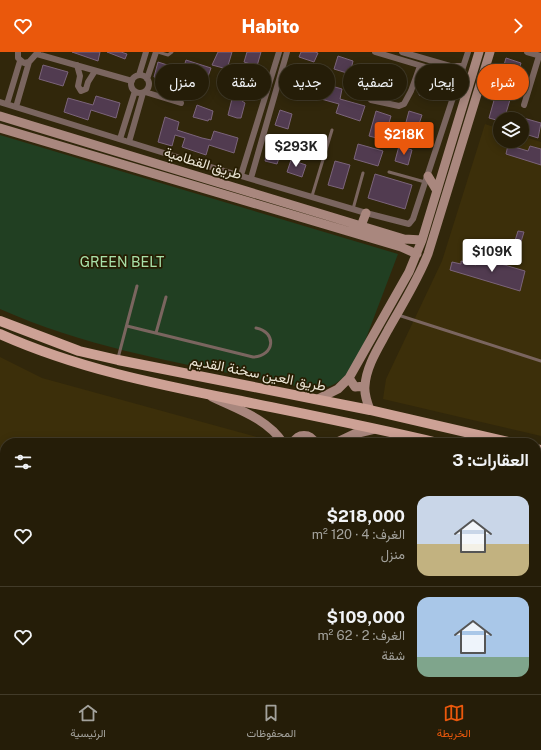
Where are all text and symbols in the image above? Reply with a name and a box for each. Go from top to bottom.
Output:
icon: heart [12,15,34,37]
icon: forward [507,15,529,37]
text: Habito [241,16,300,37]
chip: منزل [155,64,209,100]
chip: شقة [217,64,271,100]
chip: جديد [279,64,335,100]
chip: تصفية [343,64,407,100]
chip: إيجار [415,64,469,100]
chip: شراء [477,64,529,100]
map controls [493,112,529,148]
button: layers [493,112,529,148]
pin: $218K [376,122,432,156]
text: $218K [384,127,424,142]
pin: $293K [268,134,324,168]
text: $293K [274,139,318,154]
street label: طريق القطامية [162,144,244,183]
pin: $109K [464,239,520,273]
text: $109K [472,244,512,259]
park label: GREEN BELT [80,254,164,270]
street label: طريق العين سخنة القديم [188,352,327,395]
text: العقارات: 3 [452,450,529,470]
icon: filters [12,451,34,473]
text: $218,000 [326,506,405,526]
icon: home [449,512,497,560]
icon: heart [12,525,34,547]
text: الغرف: 4 · 120 m² [312,527,405,542]
text: منزل [381,547,405,562]
text: $109,000 [327,607,405,627]
icon: home [449,613,497,661]
icon: heart [12,626,34,648]
text: الغرف: 2 · 62 m² [317,628,405,643]
text: شقة [382,648,405,663]
tab: الرئيسية [70,702,106,743]
tab: المحفوظات [247,702,296,743]
tab: الخريطة [437,702,471,743]

